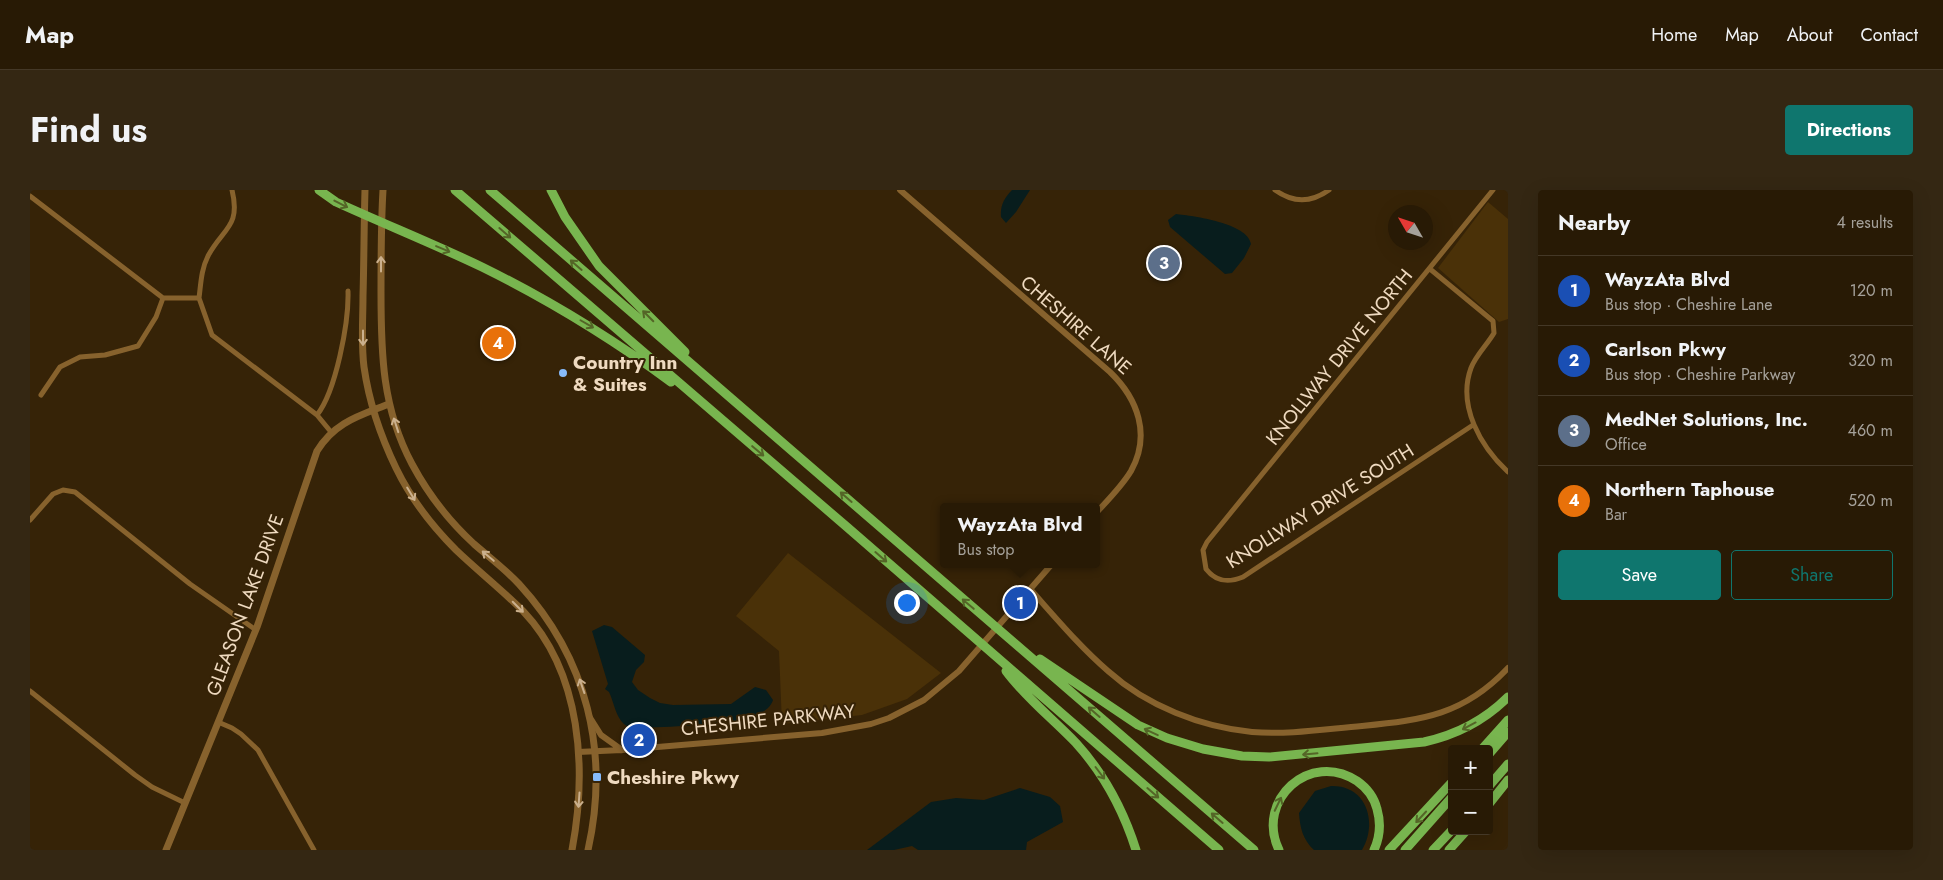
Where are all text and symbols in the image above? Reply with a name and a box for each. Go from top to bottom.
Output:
text: Map [25,17,74,52]
text: Home [1651,22,1697,48]
text: Map [1725,22,1759,48]
text: About [1787,22,1832,48]
text: Contact [1860,22,1918,48]
text: Find us [30,105,147,155]
button: Directions [1785,105,1913,155]
one-way arrow [333,200,348,209]
north arrow [1388,205,1433,250]
text: Nearby [1558,208,1630,238]
text: 4 results [1837,211,1893,234]
one-way arrow [499,228,512,239]
pin: 3 [1148,244,1180,282]
one-way arrow [435,246,450,255]
one-way arrow [376,256,386,272]
one-way arrow [570,260,583,271]
street label: KNOLLWAY DRIVE NORTH [1259,263,1419,451]
text: WayzAta Blvd [1605,266,1730,293]
street label: CHESHIRE LANE [1015,269,1137,381]
text: 1 [1570,279,1578,302]
text: 120 m [1850,279,1893,302]
text: Bus stop · Cheshire Lane [1605,293,1773,316]
one-way arrow [642,310,654,322]
one-way arrow [579,320,593,330]
pin: 4 [482,324,514,362]
one-way arrow [358,330,368,346]
text: Carlson Pkwy [1605,336,1726,363]
place label: Country Inn & Suites [573,349,677,398]
text: 2 [1569,349,1579,372]
text: 320 m [1848,349,1893,372]
text: Bus stop · Cheshire Parkway [1605,363,1795,386]
marker: Country Inn & Suites [557,367,569,379]
text: MedNet Solutions, Inc. [1605,406,1808,433]
one-way arrow [391,417,400,433]
text: 3 [1569,419,1579,442]
text: 460 m [1848,419,1893,442]
text: Office [1605,433,1647,456]
street label: KNOLLWAY DRIVE SOUTH [1221,437,1419,575]
one-way arrow [751,445,764,457]
text: Northern Taphouse [1605,476,1775,503]
one-way arrow [406,487,416,501]
text: 4 [1568,489,1580,512]
text: 520 m [1848,489,1893,512]
one-way arrow [839,492,852,503]
popup [940,503,1100,568]
text: Bar [1605,503,1627,526]
street label: GLEASON LAKE DRIVE [200,510,290,700]
text: WayzAta Blvd [958,511,1082,538]
text: Bus stop [958,538,1014,561]
one-way arrow [482,550,495,561]
button: Save [1558,550,1721,600]
button: Share [1731,550,1893,600]
one-way arrow [875,551,888,562]
pin: 1 [1004,584,1036,622]
your location [894,590,920,616]
one-way arrow [962,598,975,610]
one-way arrow [512,601,524,613]
one-way arrow [577,679,586,694]
street label: CHESHIRE PARKWAY [680,697,857,743]
one-way arrow [1088,707,1101,718]
pin: 2 [623,721,655,759]
one-way arrow [1462,722,1477,731]
one-way arrow [1144,726,1159,736]
map controls [1448,745,1493,835]
button: + [1448,745,1493,790]
one-way arrow [1302,749,1318,759]
place label: Cheshire Pkwy [607,764,740,791]
one-way arrow [1094,766,1105,779]
marker: Cheshire Pkwy [591,771,603,783]
one-way arrow [1147,787,1160,799]
button: − [1448,790,1493,835]
one-way arrow [574,792,583,808]
one-way arrow [1273,796,1283,811]
one-way arrow [1415,810,1427,823]
one-way arrow [1211,813,1224,824]

